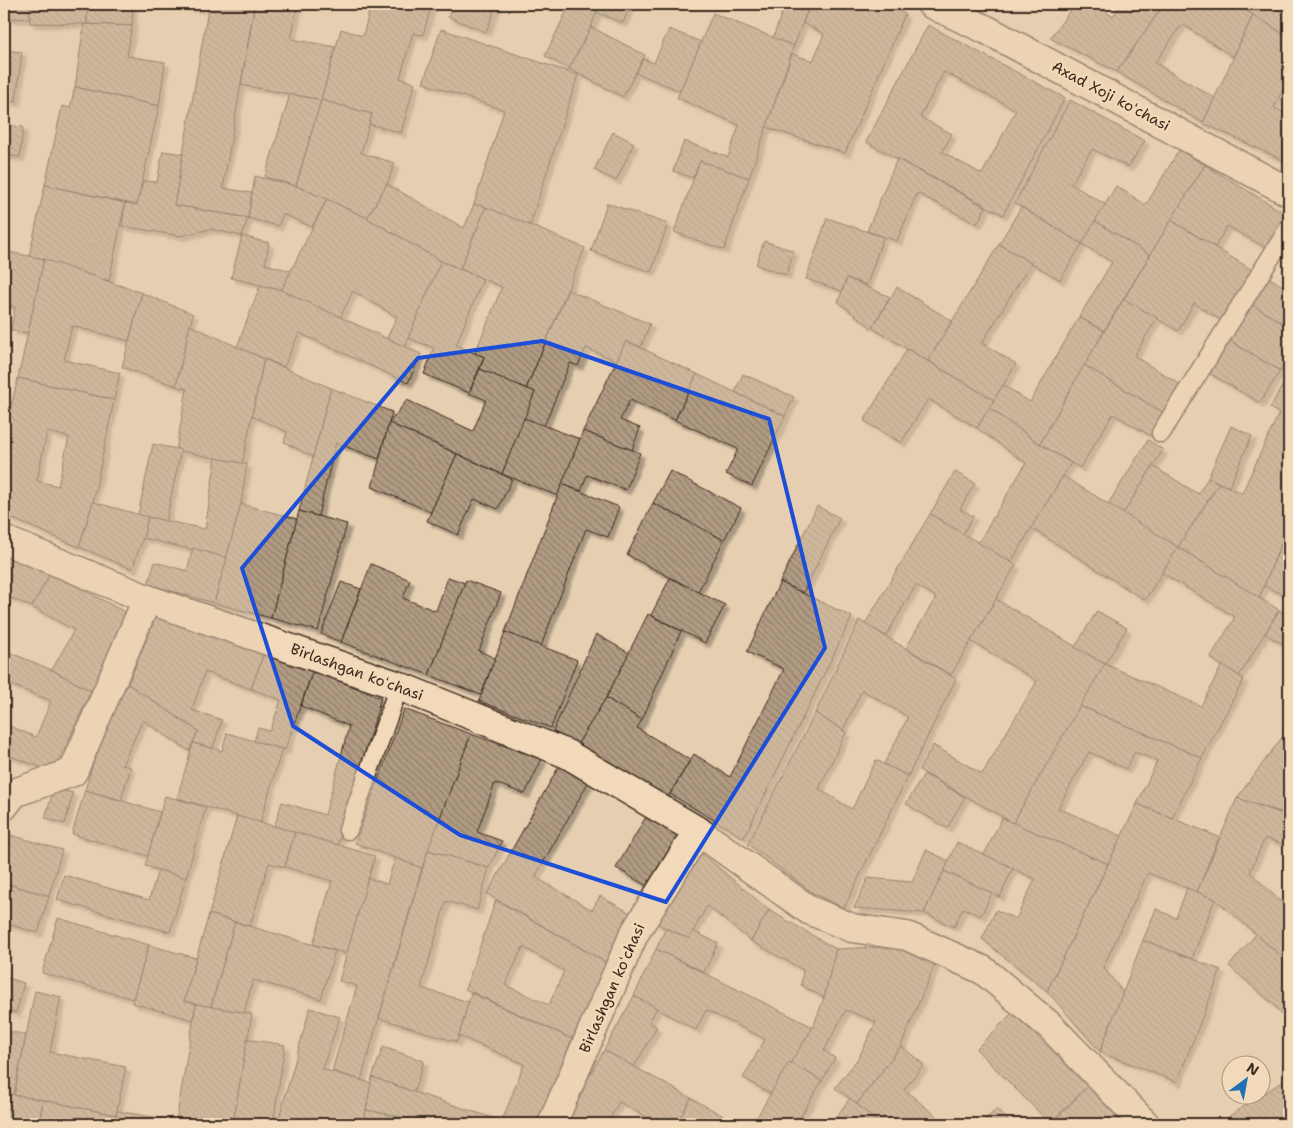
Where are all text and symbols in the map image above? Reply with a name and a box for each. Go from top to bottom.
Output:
street label: Axad Xoji koʻchasi [1048,56,1174,136]
street label: Birlashgan koʻchasi [288,639,426,705]
street label: Birlashgan koʻchasi [574,920,650,1056]
north arrow [1220,1056,1270,1106]
text: N [1243,1058,1262,1080]

